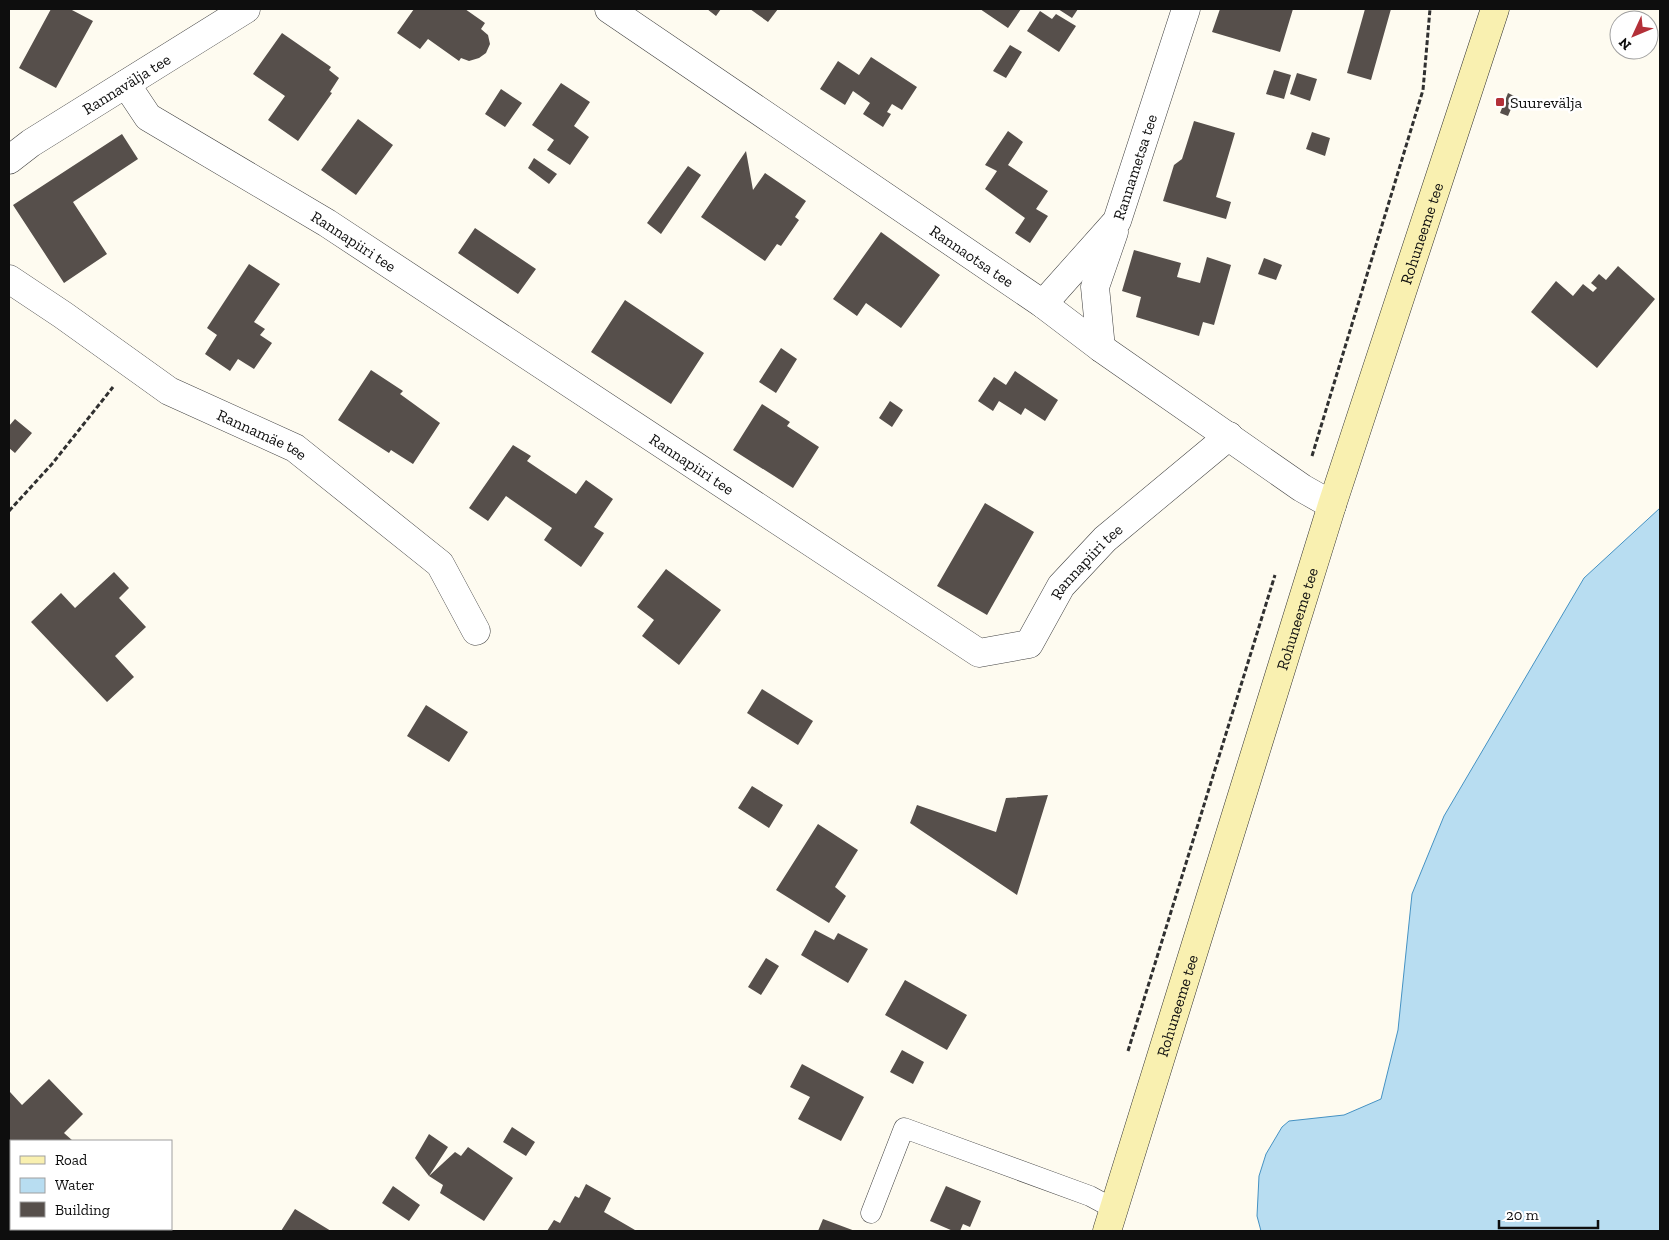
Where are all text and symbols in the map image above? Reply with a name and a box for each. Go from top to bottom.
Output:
north arrow [1609,10,1659,60]
text: N [1615,34,1635,53]
street label: Rannavälja tee [79,50,174,119]
place label: Suurevälja [1510,93,1583,112]
marker: Suurevälja [1494,96,1506,108]
street label: Rannametsa tee [1109,112,1161,223]
street label: Rohuneeme tee [1396,180,1447,287]
street label: Rannapiiri tee [308,207,400,276]
street label: Rannaotsa tee [926,221,1017,291]
street label: Rannamäe tee [214,405,311,464]
street label: Rannapiiri tee [646,429,738,499]
street label: Rannapiiri tee [1047,520,1126,603]
street label: Rohuneeme tee [1272,565,1322,672]
street label: Rohuneeme tee [1153,952,1202,1059]
legend [10,1140,172,1230]
text: Road [55,1151,88,1169]
text: Water [55,1176,95,1194]
scale bar [1499,1198,1598,1230]
text: Building [55,1201,110,1219]
text: 20 m [1506,1206,1539,1224]

